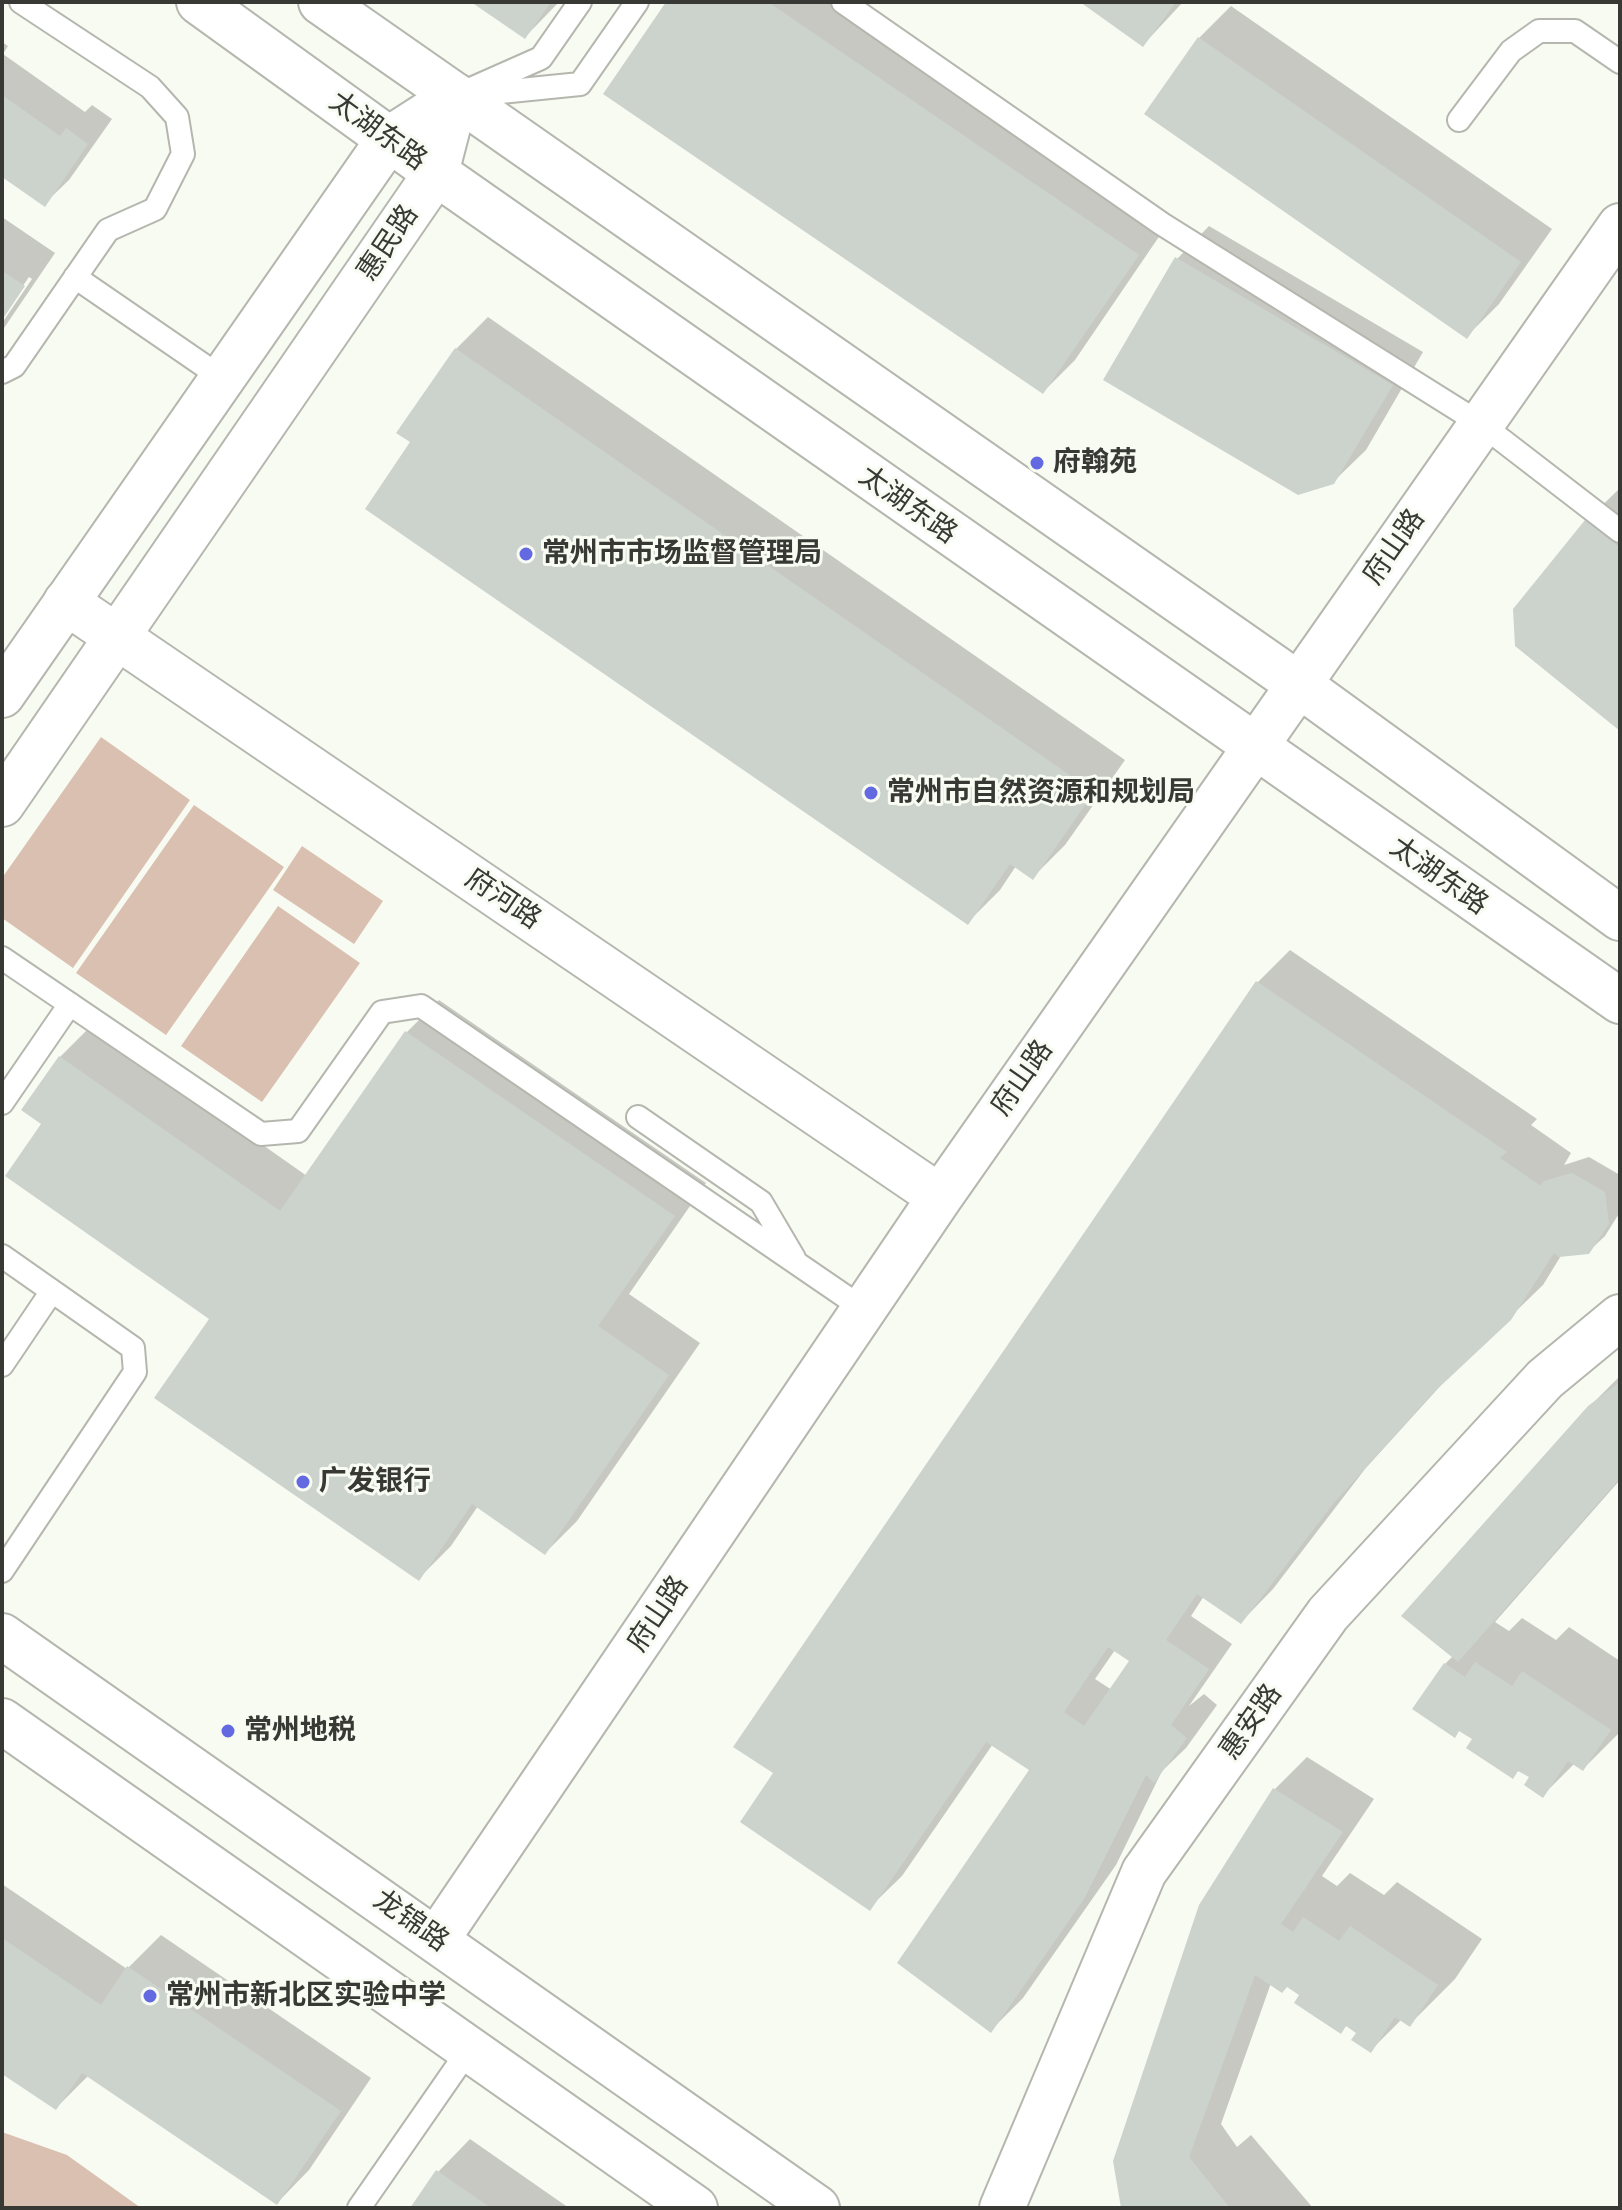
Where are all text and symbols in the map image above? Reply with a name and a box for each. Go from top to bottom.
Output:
street label: 太湖东路 [323,84,433,178]
street label: 惠民路 [351,199,425,287]
place label: 府翰苑 [1053,446,1137,480]
marker: 府翰苑 [1028,454,1046,472]
street label: 太湖东路 [852,459,964,551]
street label: 府山路 [1356,503,1432,591]
place label: 常州市市场监督管理局 [542,537,822,571]
marker: 常州市市场监督管理局 [517,545,535,563]
place label: 常州市自然资源和规划局 [887,776,1195,810]
marker: 常州市自然资源和规划局 [862,784,880,802]
street label: 太湖东路 [1383,830,1495,922]
street label: 府河路 [459,862,547,936]
street label: 府山路 [984,1034,1060,1122]
place label: 广发银行 [319,1465,431,1499]
marker: 广发银行 [294,1473,312,1491]
street label: 府山路 [621,1570,695,1658]
street label: 惠安路 [1213,1678,1289,1766]
place label: 常州地税 [244,1714,356,1748]
marker: 常州地税 [219,1722,237,1740]
street label: 龙锦路 [367,1883,455,1959]
place label: 常州市新北区实验中学 [166,1979,446,2013]
marker: 常州市新北区实验中学 [141,1987,159,2005]

